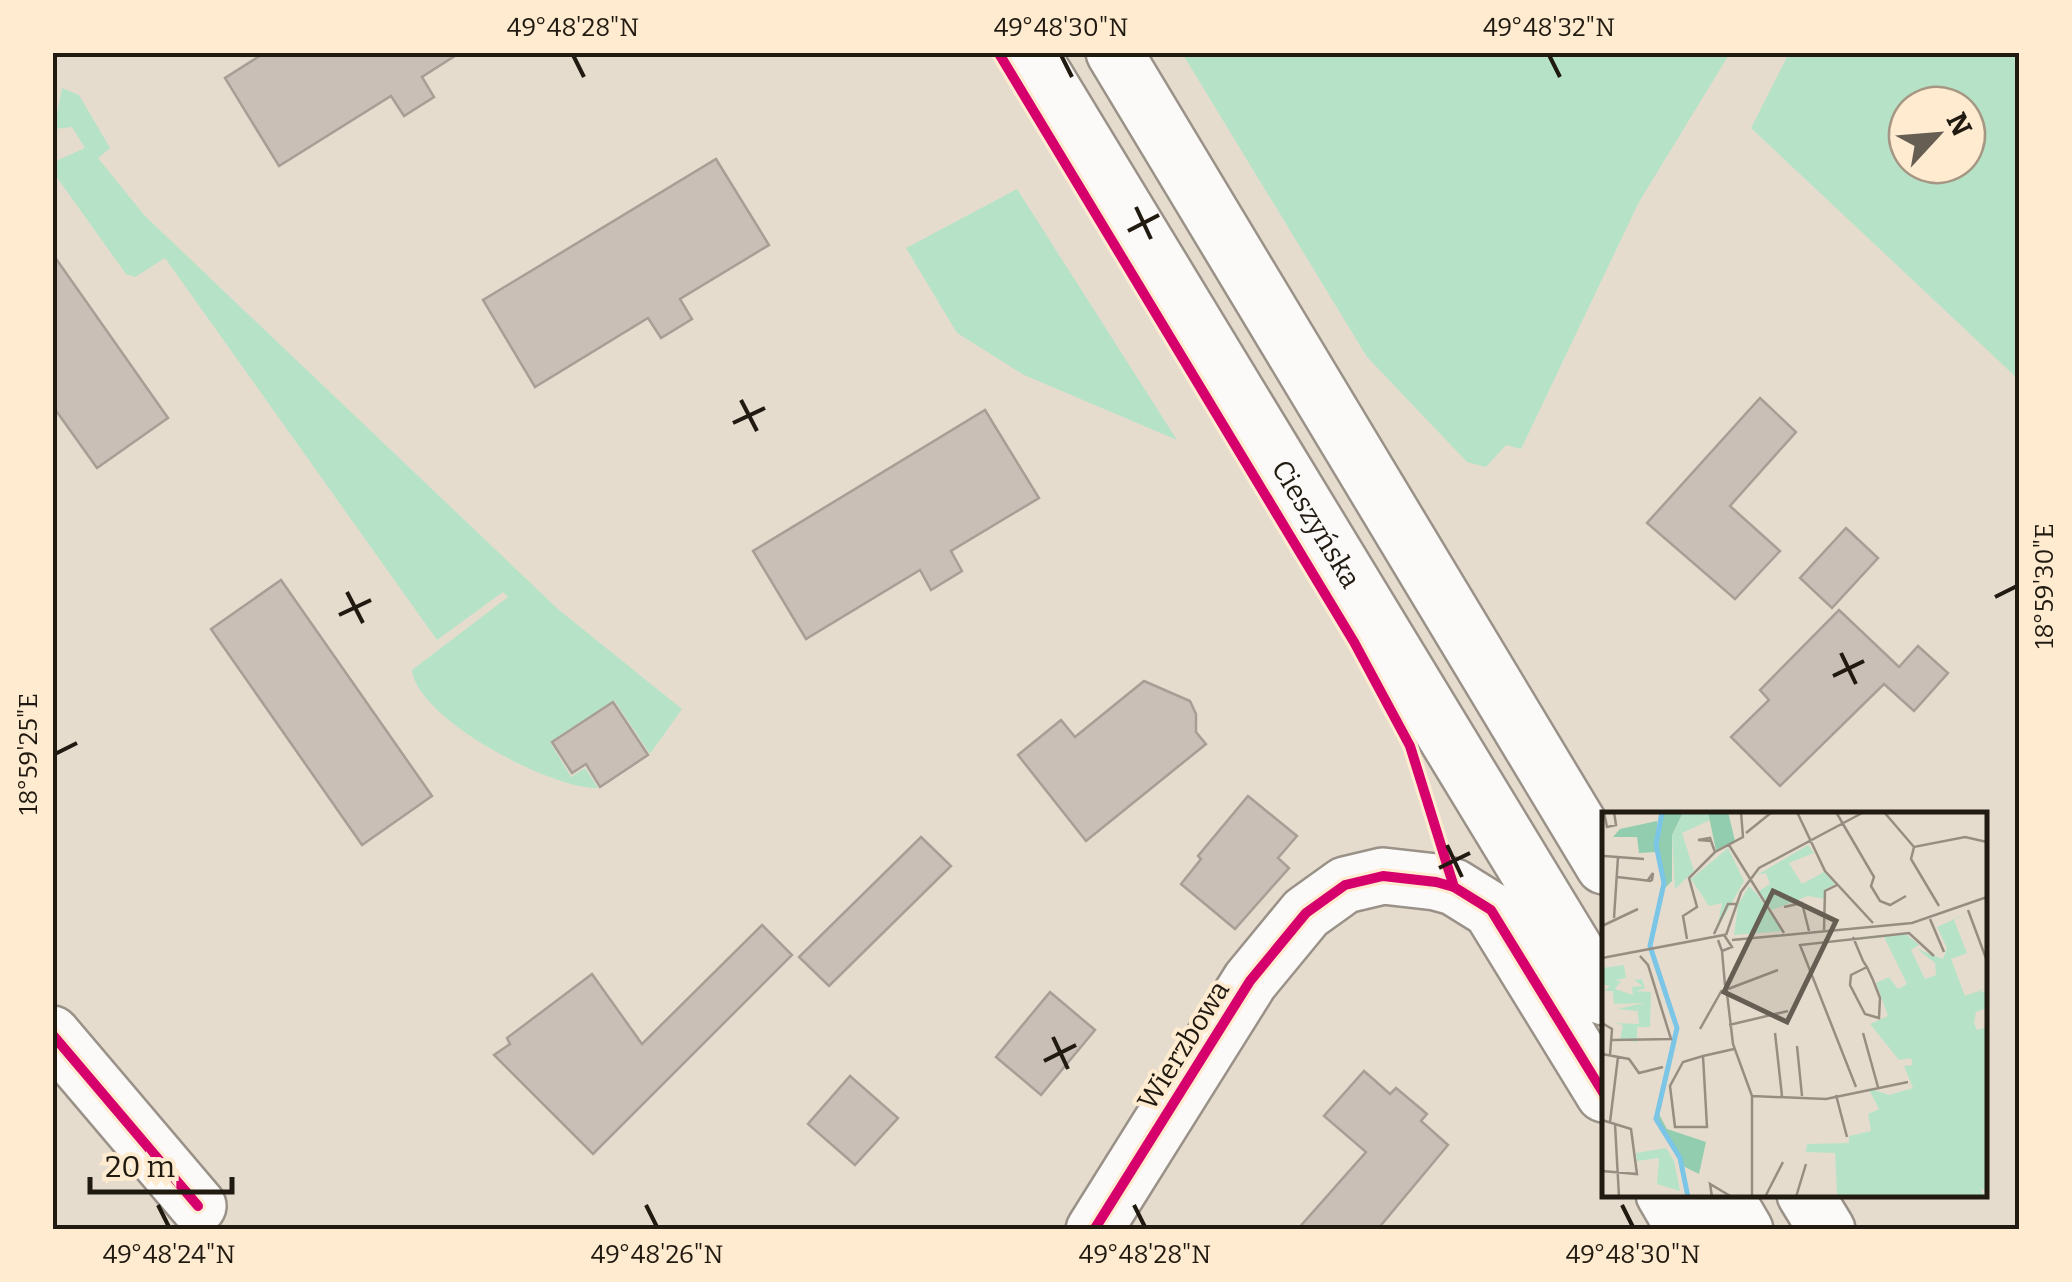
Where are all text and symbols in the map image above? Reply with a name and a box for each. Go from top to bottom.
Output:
text: 49°48'28"N [507,13,639,43]
text: 49°48'30"N [994,13,1128,43]
text: 49°48'32"N [1483,13,1615,43]
north arrow [1887,85,1987,185]
text: N [1939,107,1979,141]
street label: Cieszyńska [1265,454,1368,594]
text: 18°59'30"E [2030,523,2060,649]
text: 18°59'25"E [14,693,44,815]
inset map [1602,812,1987,1197]
street label: Wierzbowa [1131,975,1236,1116]
scale bar [90,1132,232,1194]
text: 20 m [105,1149,176,1185]
text: 49°48'24"N [103,1240,235,1270]
text: 49°48'26"N [591,1240,723,1270]
text: 49°48'28"N [1079,1240,1211,1270]
text: 49°48'30"N [1566,1240,1700,1270]

